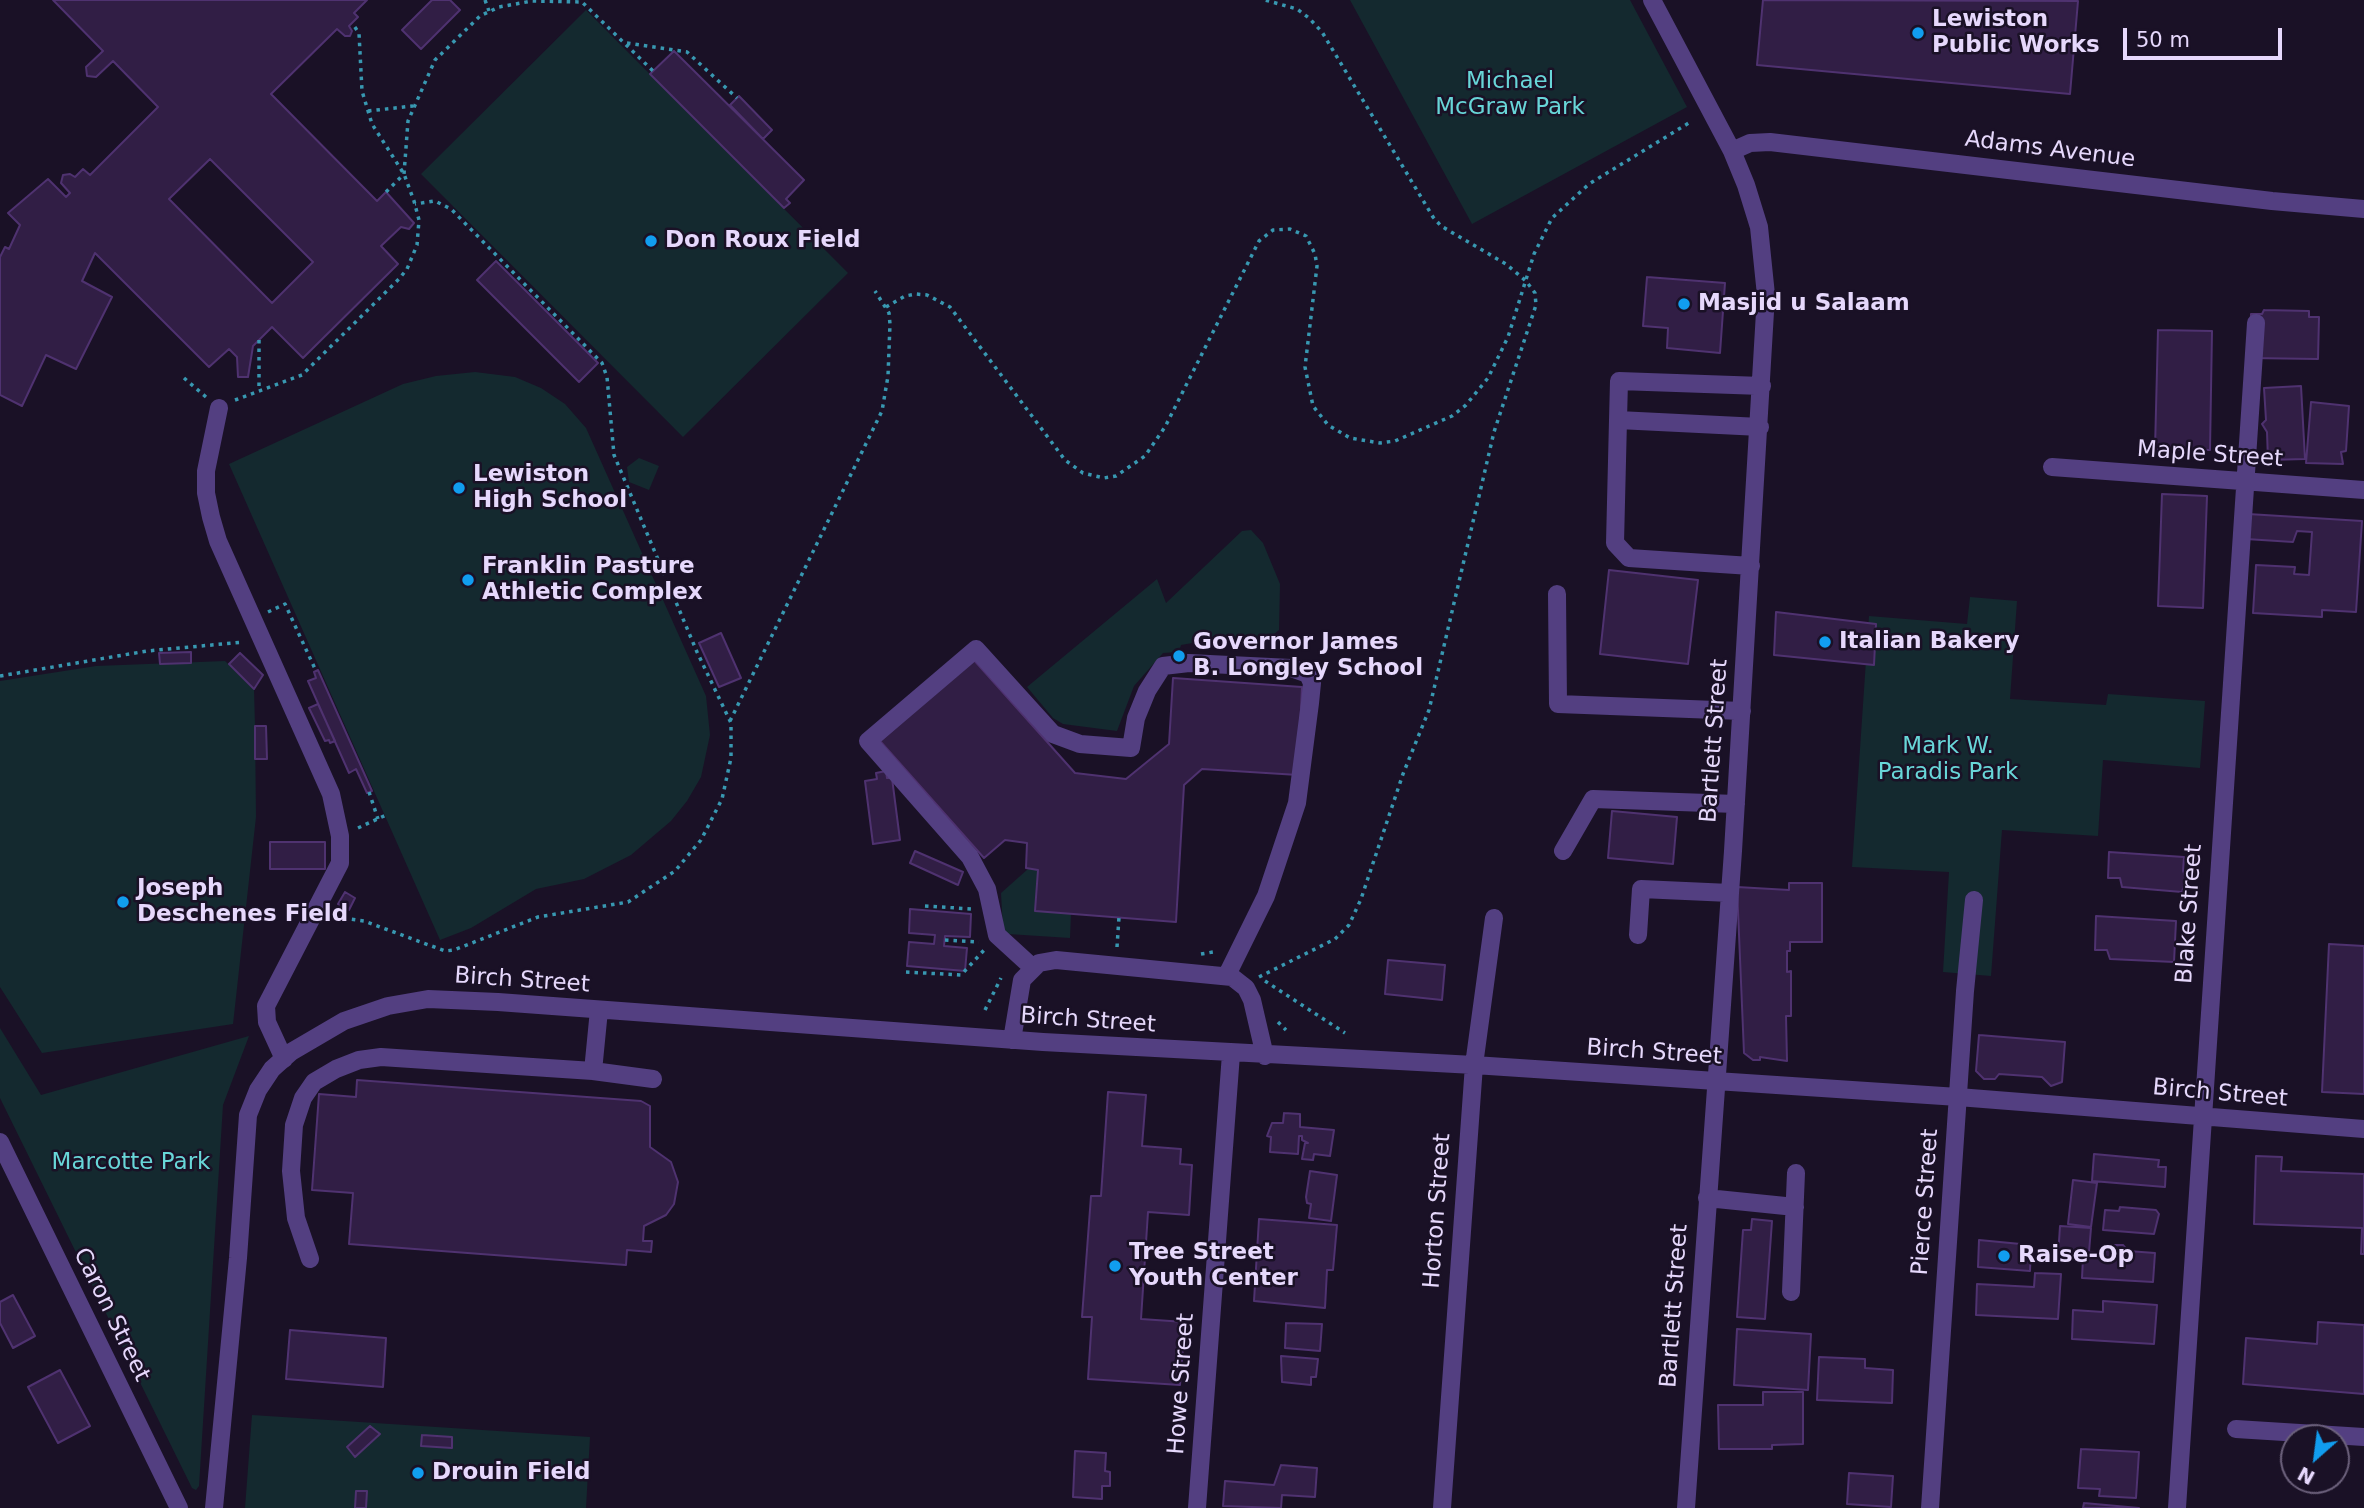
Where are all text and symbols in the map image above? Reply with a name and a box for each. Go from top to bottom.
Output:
place label: Lewiston Public Works [1932,6,2100,60]
scale bar [2126,14,2285,58]
marker: Lewiston Public Works [1910,25,1926,41]
text: 50 m [2136,28,2190,52]
park label: Michael McGraw Park [1435,68,1585,122]
street label: Adams Avenue [1963,126,2137,174]
place label: Don Roux Field [665,227,861,255]
marker: Don Roux Field [643,233,659,249]
place label: Masjid u Salaam [1698,290,1910,318]
marker: Masjid u Salaam [1676,296,1692,312]
street label: Maple Street [2136,436,2284,474]
place label: Lewiston High School [473,461,627,515]
marker: Lewiston High School [451,480,467,496]
place label: Franklin Pasture Athletic Complex [482,553,703,607]
marker: Franklin Pasture Athletic Complex [460,572,476,588]
place label: Italian Bakery [1839,628,2019,656]
place label: Governor James B. Longley School [1193,629,1423,683]
marker: Italian Bakery [1817,634,1833,650]
marker: Governor James B. Longley School [1171,648,1187,664]
street label: Bartlett Street [1696,658,1734,824]
park label: Mark W. Paradis Park [1878,733,2018,787]
street label: Blake Street [2171,843,2209,985]
place label: Joseph Deschenes Field [137,875,348,929]
marker: Joseph Deschenes Field [115,894,131,910]
street label: Birch Street [453,963,591,999]
street label: Birch Street [1019,1003,1157,1039]
street label: Birch Street [1585,1035,1723,1071]
street label: Birch Street [2151,1074,2289,1114]
street label: Pierce Street [1907,1128,1945,1276]
street label: Horton Street [1419,1132,1457,1290]
park label: Marcotte Park [52,1149,210,1177]
street label: Bartlett Street [1656,1223,1694,1389]
place label: Tree Street Youth Center [1129,1239,1298,1293]
place label: Raise-Op [2018,1242,2134,1270]
street label: Caron Street [67,1244,155,1386]
marker: Raise-Op [1996,1248,2012,1264]
marker: Tree Street Youth Center [1107,1258,1123,1274]
street label: Howe Street [1163,1312,1201,1456]
north arrow [2280,1424,2350,1494]
place label: Drouin Field [432,1459,590,1487]
text: N [2294,1462,2318,1489]
marker: Drouin Field [410,1465,426,1481]

